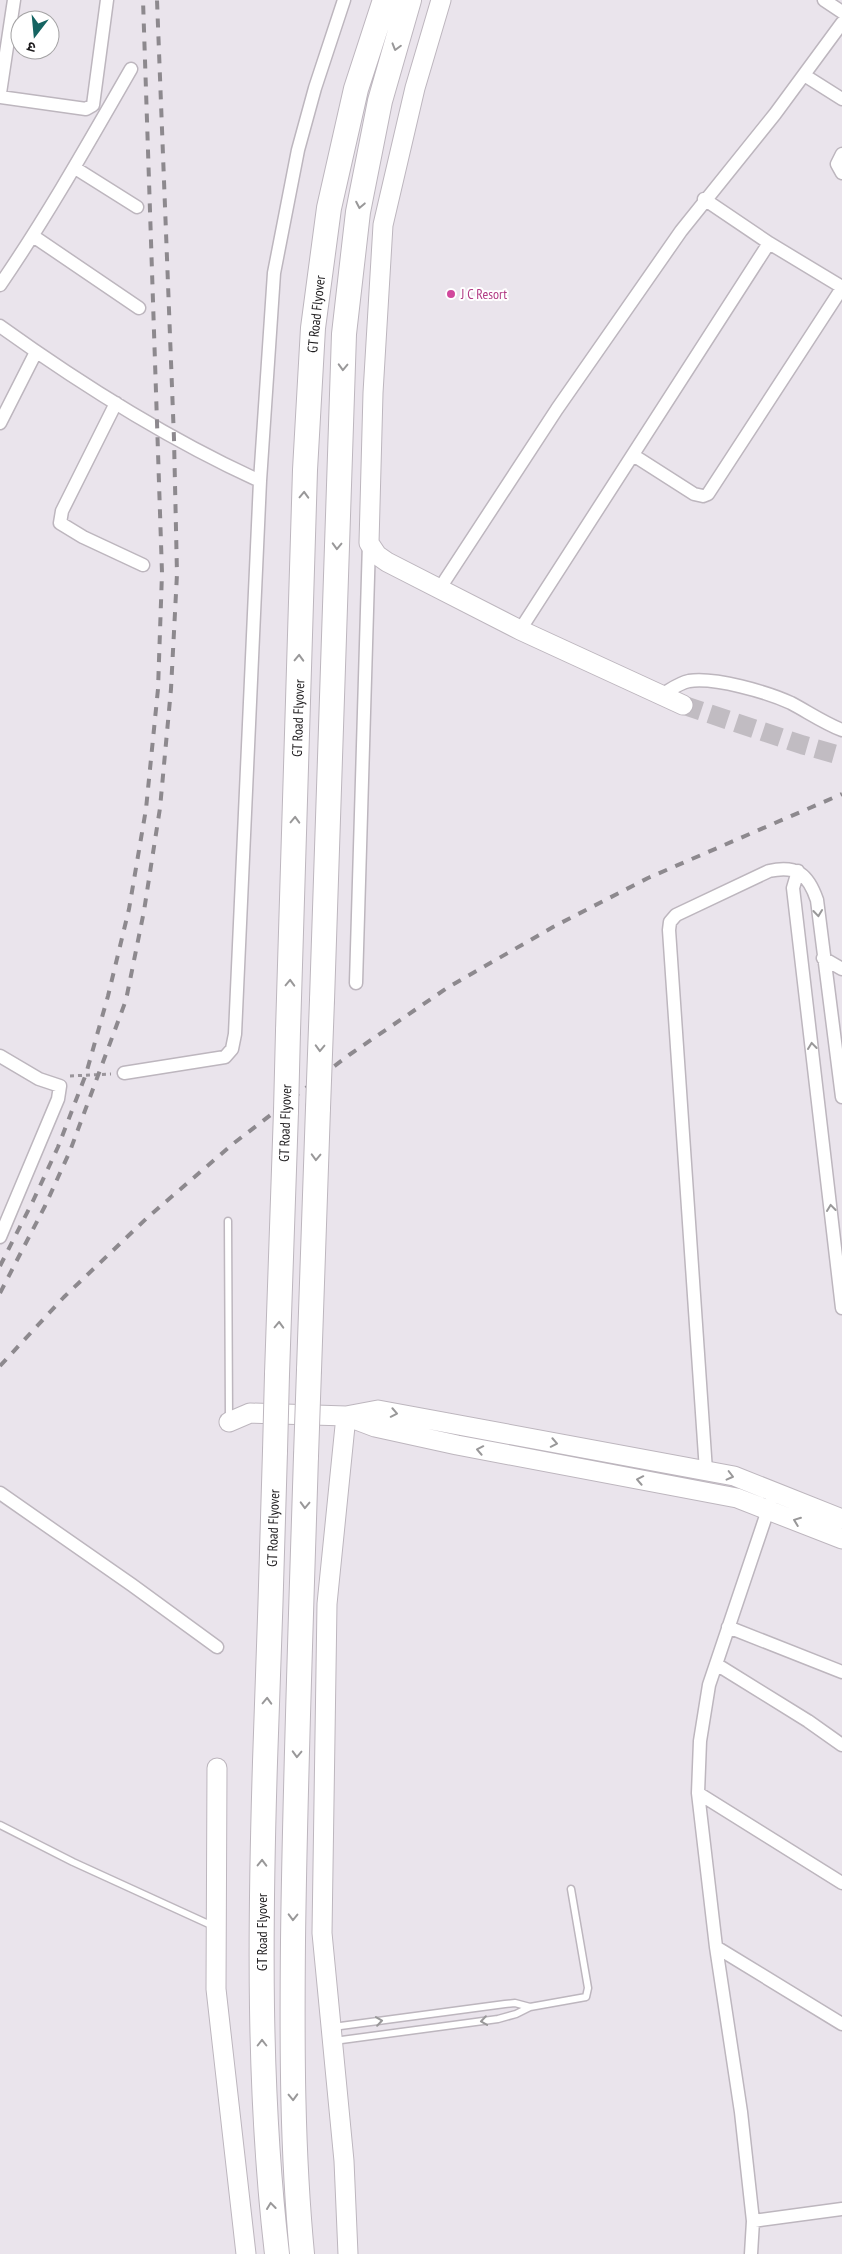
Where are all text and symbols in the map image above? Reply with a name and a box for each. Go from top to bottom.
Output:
north arrow [10,10,60,60]
text: उ [24,37,38,57]
one-way arrow [391,42,401,50]
one-way arrow [355,201,365,209]
street label: GT Road Flyover [303,274,329,354]
place label: J C Resort [460,285,507,303]
marker: J C Resort [445,288,457,300]
one-way arrow [338,363,348,371]
one-way arrow [299,491,309,499]
one-way arrow [331,543,342,551]
one-way arrow [294,653,305,661]
street label: GT Road Flyover [288,679,308,757]
one-way arrow [289,816,300,824]
one-way arrow [812,909,823,917]
one-way arrow [284,978,295,986]
one-way arrow [807,1042,818,1050]
one-way arrow [315,1045,326,1053]
street label: GT Road Flyover [275,1084,295,1162]
one-way arrow [311,1153,322,1161]
one-way arrow [826,1203,837,1211]
one-way arrow [274,1321,284,1328]
one-way arrow [389,1407,398,1417]
one-way arrow [549,1437,558,1447]
one-way arrow [476,1445,485,1455]
one-way arrow [726,1470,735,1481]
one-way arrow [636,1475,644,1485]
street label: GT Road Flyover [263,1489,283,1567]
one-way arrow [300,1501,310,1509]
one-way arrow [793,1517,801,1527]
one-way arrow [262,1697,273,1705]
one-way arrow [292,1751,302,1759]
one-way arrow [257,1859,268,1867]
street label: GT Road Flyover [253,1893,271,1971]
one-way arrow [288,1914,298,1921]
one-way arrow [480,2015,488,2026]
one-way arrow [376,2016,384,2027]
one-way arrow [257,2039,267,2047]
one-way arrow [288,2093,299,2101]
one-way arrow [266,2201,277,2209]

